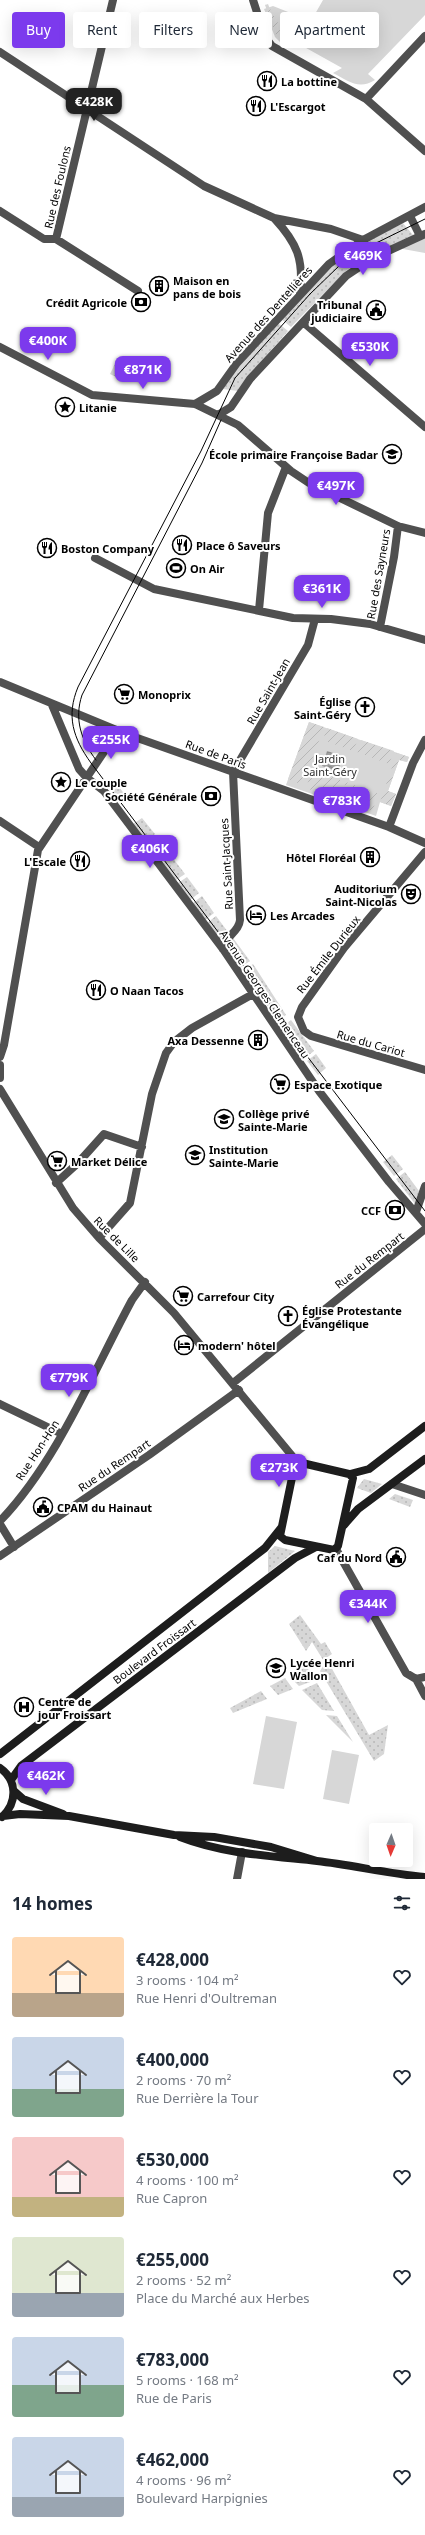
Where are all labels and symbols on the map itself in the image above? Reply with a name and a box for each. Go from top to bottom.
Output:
restaurant icon: La bottine [256,70,278,92]
place label: La bottine [281,74,337,89]
pin: €428K [66,88,122,122]
restaurant icon: L'Escargot [245,95,267,117]
place label: L'Escargot [270,99,326,114]
street label: Rue des Foulons [40,144,74,230]
pin: €469K [335,242,391,276]
street label: Avenue des Dentellières [221,263,315,365]
place label: Maison en pans de bois [173,273,242,301]
building icon: Maison en pans de bois [148,275,170,297]
bank icon: Crédit Agricole [130,291,152,313]
place label: Crédit Agricole [46,295,127,310]
place label: Tribunal judiciaire [310,297,362,325]
public building icon: Tribunal judiciaire [365,299,387,321]
pin: €400K [20,327,76,361]
pin: €530K [342,333,398,367]
pin: €871K [115,356,171,390]
place icon: Litanie [54,396,76,418]
place label: Litanie [79,400,117,415]
school or university icon: École primaire Françoise Badar [381,443,403,465]
place label: École primaire Françoise Badar [209,447,378,462]
pin: €497K [308,472,364,506]
street label: Rue des Sayneurs [363,528,393,620]
restaurant icon: Place ô Saveurs [171,534,193,556]
restaurant icon: Boston Company [36,537,58,559]
place label: Place ô Saveurs [196,538,281,553]
place label: Boston Company [61,541,155,556]
sports icon: On Air [165,557,187,579]
place label: On Air [190,561,225,576]
pin: €361K [294,575,350,609]
street label: Rue Saint-Jean [243,655,293,727]
supermarket icon: Monoprix [113,683,135,705]
place label: Monoprix [138,687,191,702]
place label: Église Saint-Géry [294,694,352,722]
church icon: Église Saint-Géry [354,696,376,718]
pin: €255K [83,726,139,760]
street label: Rue de Paris [183,736,249,772]
park label: Jardin Saint-Géry [303,751,357,779]
place icon: Le couple [50,771,72,793]
place label: Le couple [75,775,128,790]
bank icon: Société Générale [200,785,222,807]
pin: €783K [314,787,370,821]
place label: Société Générale [105,789,197,804]
street label: Rue Saint-Jacques [216,818,236,910]
pin: €406K [122,835,178,869]
building icon: Hôtel Floréal [359,846,381,868]
restaurant icon: L'Escale [69,850,91,872]
place label: Hôtel Floréal [286,850,356,865]
place label: L'Escale [24,854,66,869]
place label: Auditorium Saint-Nicolas [325,881,397,909]
theatre icon: Auditorium Saint-Nicolas [400,883,422,905]
hotel icon: Les Arcades [245,904,267,926]
place label: Les Arcades [270,908,335,923]
street label: Rue Émile Durieux [293,912,363,996]
street label: Avenue Georges Clemenceau [216,927,314,1061]
restaurant icon: O Naan Tacos [85,979,107,1001]
place label: O Naan Tacos [110,983,184,998]
street label: Rue du Cariot [335,1026,407,1060]
building icon: Axa Dessenne [247,1029,269,1051]
place label: Axa Dessenne [167,1033,244,1048]
supermarket icon: Espace Exotique [269,1073,291,1095]
place label: Espace Exotique [294,1077,383,1092]
place label: Collège privé Sainte-Marie [238,1106,310,1134]
school or university icon: Collège privé Sainte-Marie [213,1108,235,1130]
place label: Institution Sainte-Marie [209,1142,279,1170]
school or university icon: Institution Sainte-Marie [184,1144,206,1166]
supermarket icon: Market Délice [46,1150,68,1172]
place label: Market Délice [71,1154,148,1169]
bank icon: CCF [384,1199,406,1221]
place label: CCF [361,1203,381,1218]
street label: Rue de Lille [91,1213,143,1265]
street label: Rue du Rempart [331,1228,407,1292]
supermarket icon: Carrefour City [172,1285,194,1307]
place label: Carrefour City [197,1289,275,1304]
place label: Église Protestante Évangélique [302,1303,402,1331]
church icon: Église Protestante Évangélique [277,1305,299,1327]
hotel icon: modern' hôtel [173,1334,195,1356]
place label: modern' hôtel [198,1338,276,1353]
pin: €779K [41,1364,97,1398]
street label: Rue Hon-Hon [12,1417,62,1483]
street label: Rue du Rempart [75,1435,153,1495]
pin: €273K [251,1454,307,1488]
public building icon: CPAM du Hainaut [32,1496,54,1518]
place label: CPAM du Hainaut [57,1500,152,1515]
public building icon: Caf du Nord [385,1546,407,1568]
place label: Caf du Nord [317,1550,382,1565]
pin: €344K [340,1590,396,1624]
street label: Boulevard Froissart [110,1615,198,1687]
place label: Lycée Henri Wallon [290,1655,354,1683]
school or university icon: Lycée Henri Wallon [265,1657,287,1679]
place label: Centre de jour Froissart [37,1694,112,1722]
hospital icon: Centre de jour Froissart [13,1696,35,1718]
pin: €462K [18,1762,74,1796]
north arrow [369,1823,413,1867]

